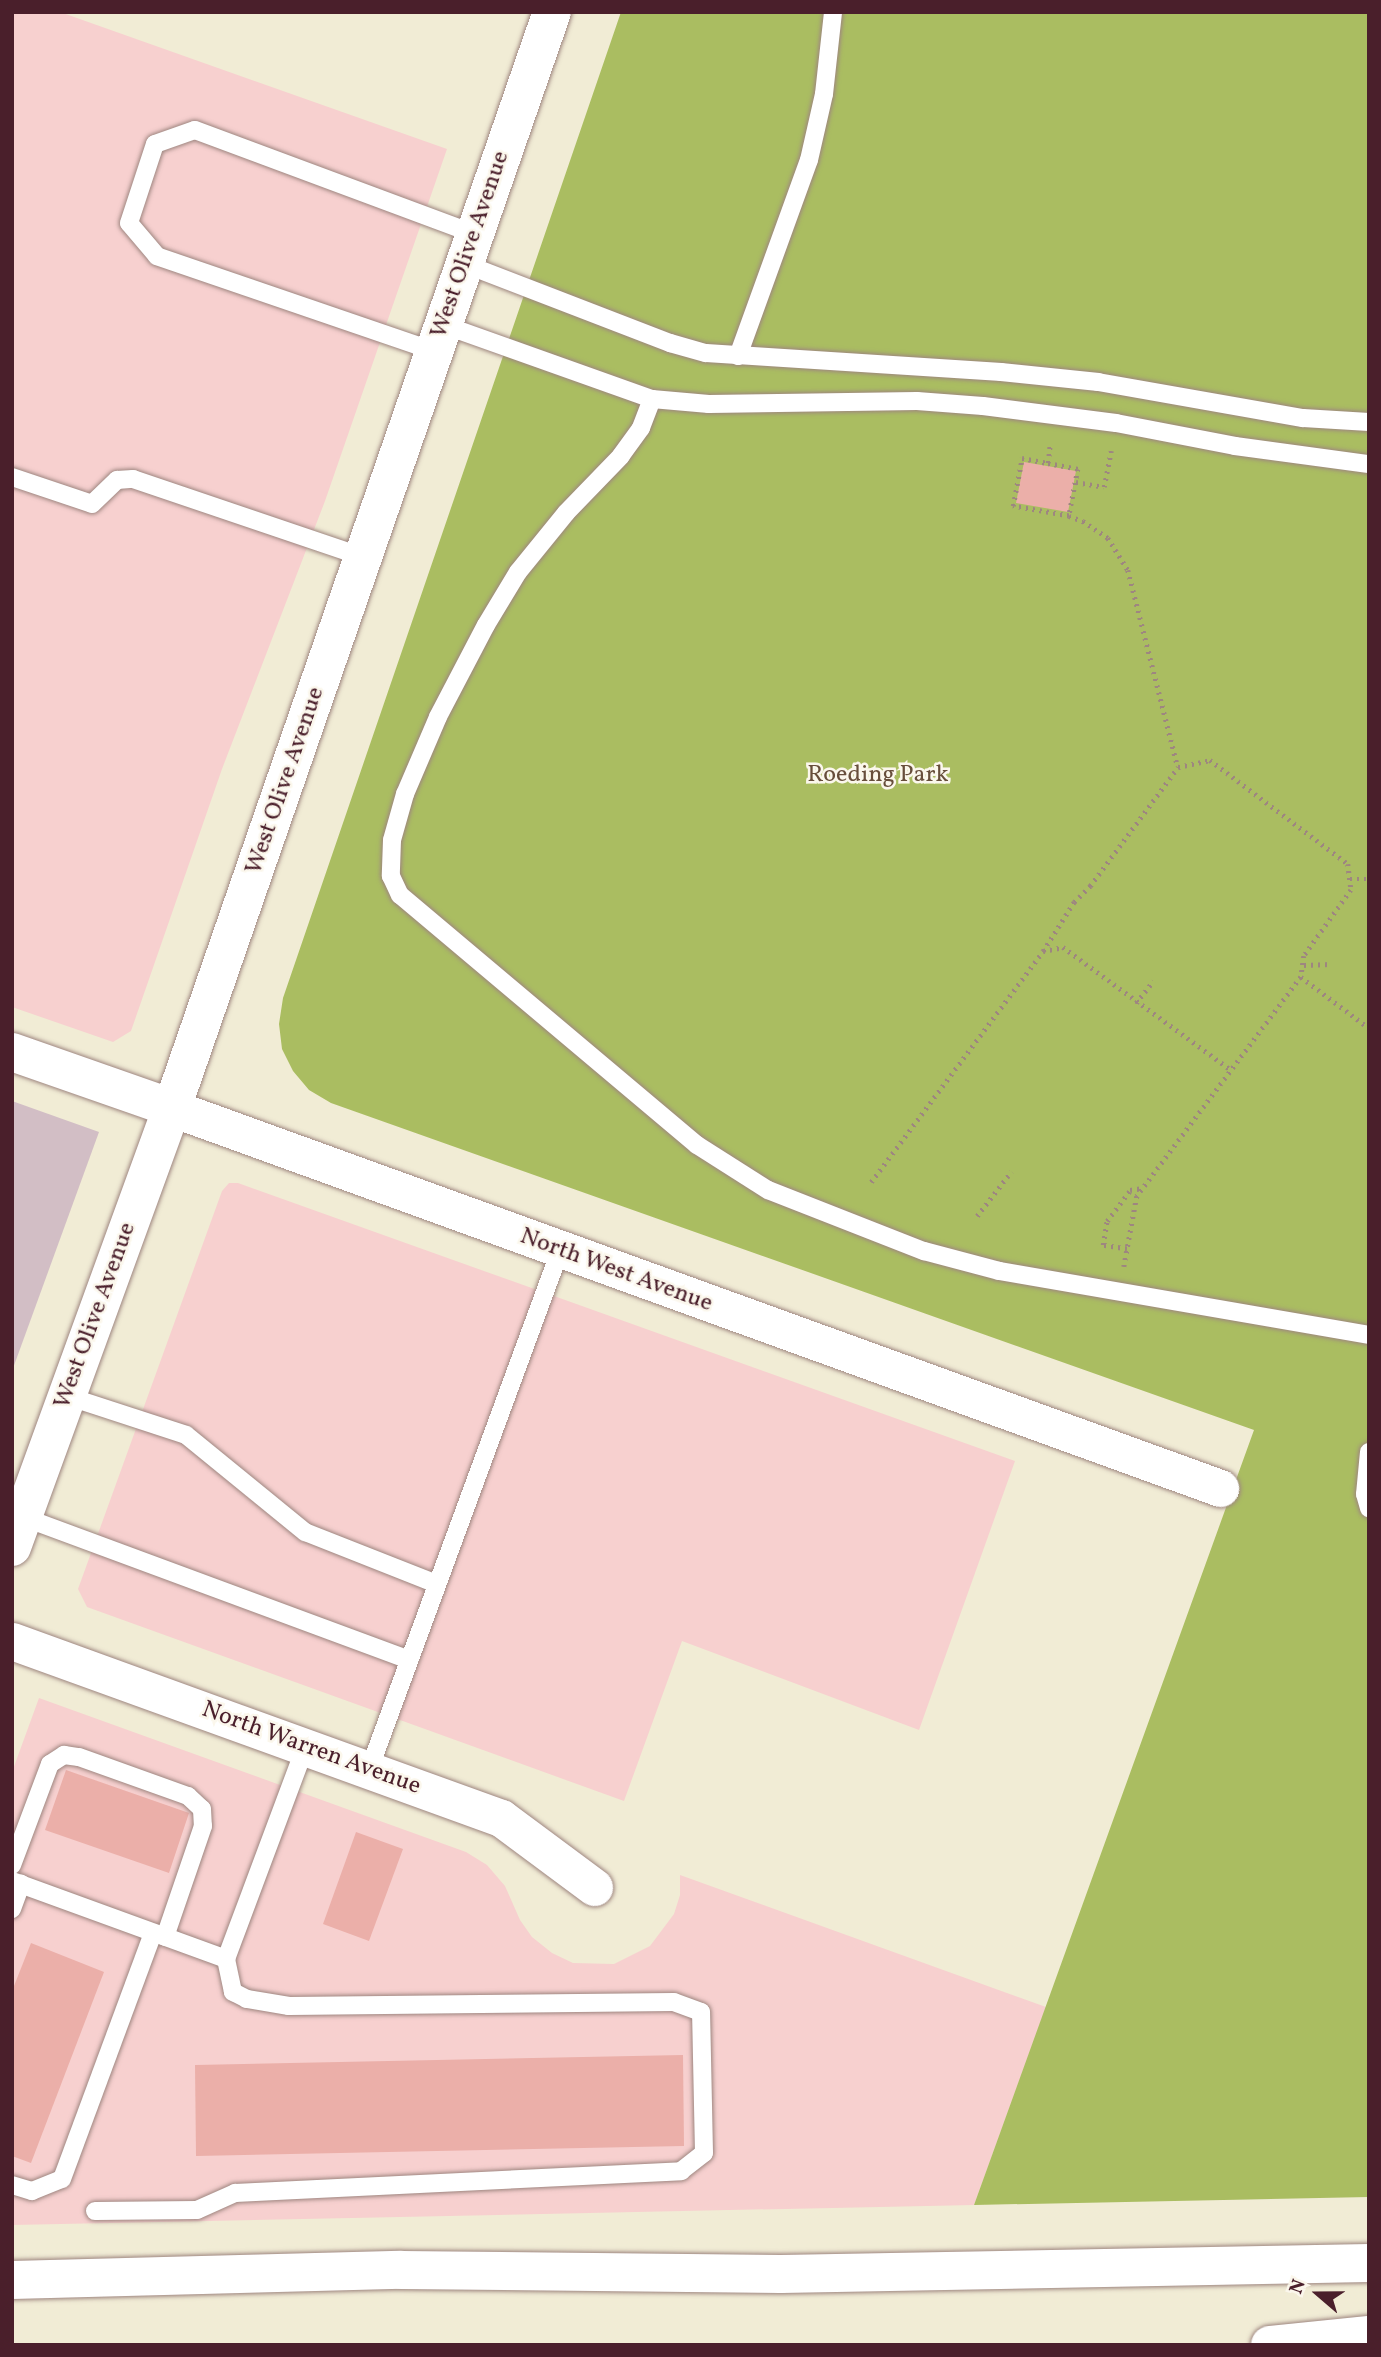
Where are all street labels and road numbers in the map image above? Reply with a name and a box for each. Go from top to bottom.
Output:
street label: West Olive Avenue [425,148,517,342]
street label: West Olive Avenue [240,684,332,878]
street label: West Olive Avenue [49,1219,143,1413]
street label: North West Avenue [515,1223,717,1319]
street label: North Warren Avenue [197,1696,425,1802]

